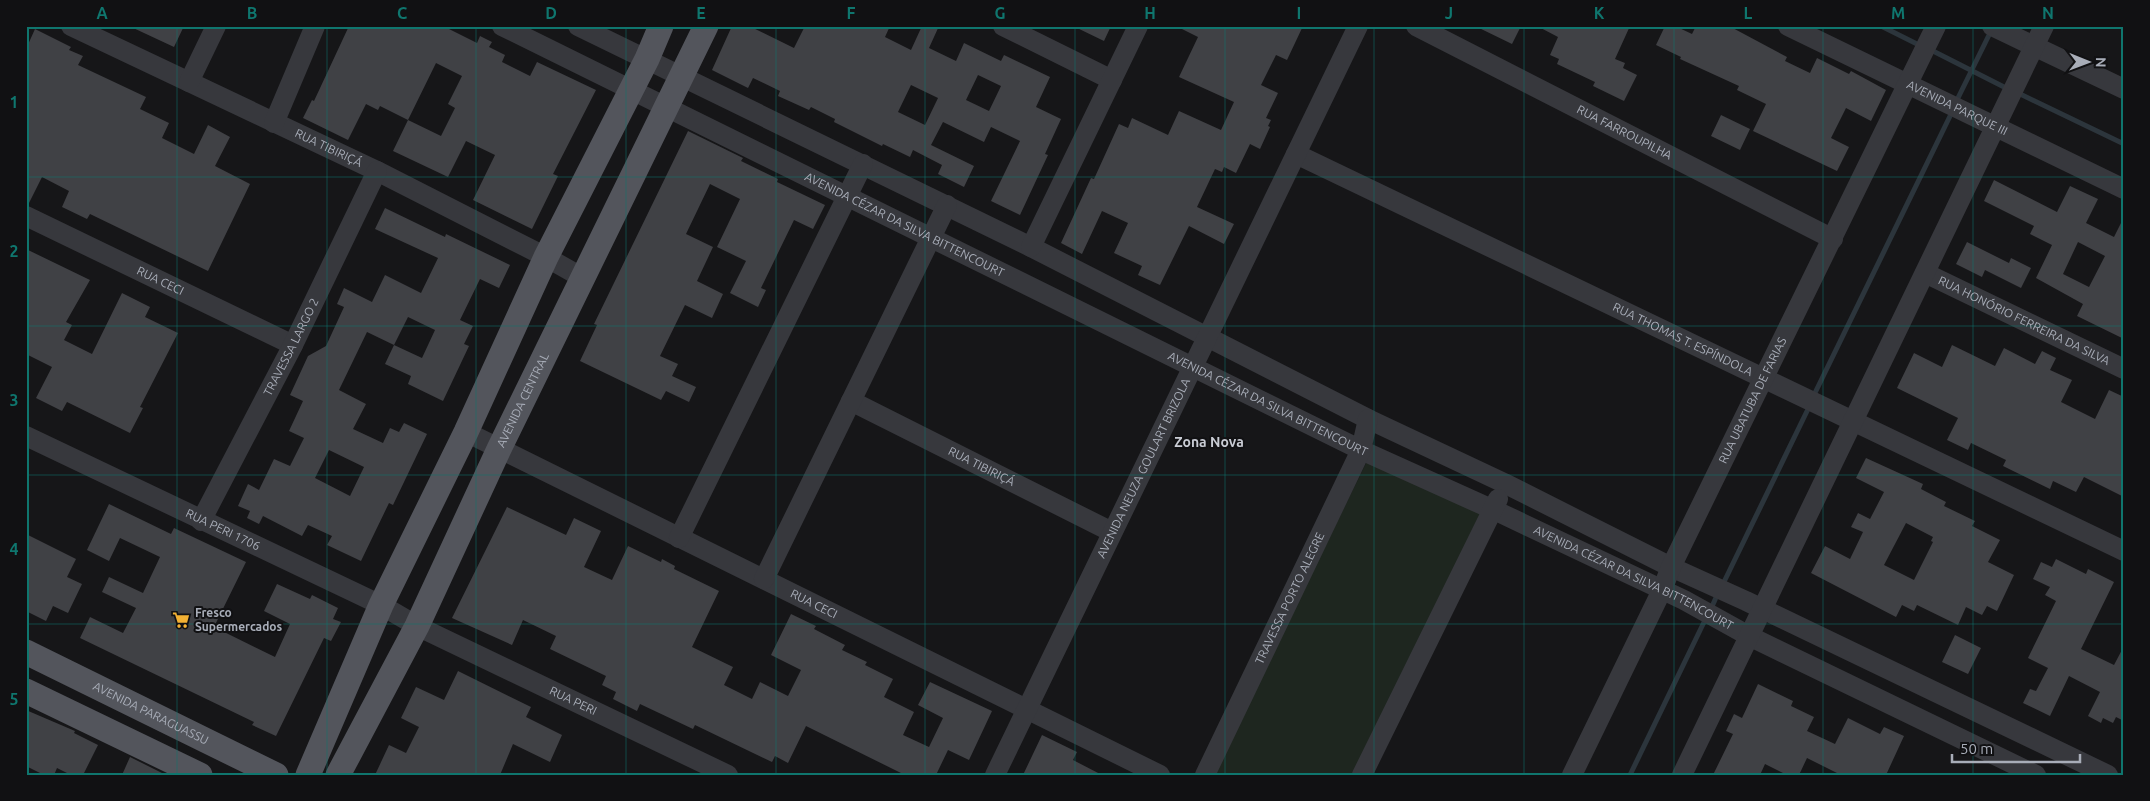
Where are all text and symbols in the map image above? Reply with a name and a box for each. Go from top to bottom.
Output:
text: A [96,4,108,22]
text: B [247,4,257,22]
text: C [397,4,407,22]
text: D [545,4,557,22]
text: E [696,4,706,22]
text: F [847,4,856,22]
text: G [994,4,1006,22]
text: H [1144,4,1156,22]
text: I [1297,4,1301,22]
text: J [1445,4,1453,22]
text: K [1594,4,1605,22]
text: L [1744,4,1753,22]
text: M [1891,4,1905,22]
text: N [2042,4,2054,22]
north arrow [2062,38,2112,88]
text: N [2093,57,2109,68]
street label: AVENIDA PARQUE III [1905,78,2010,138]
text: 1 [9,93,19,111]
street label: RUA FARROUPILHA [1575,102,1674,162]
street label: RUA TIBIRIÇÁ [293,126,365,169]
street label: AVENIDA CÉZAR DA SILVA BITTENCOURT [803,170,1007,279]
text: 2 [9,242,19,260]
street label: RUA CECI [135,264,186,297]
street label: RUA HONÓRIO FERREIRA DA SILVA [1936,273,2112,367]
street label: TRAVESSA LARGO 2 [261,296,321,398]
street label: RUA THOMAS T. ESPÍNDOLA [1611,300,1755,378]
street label: RUA UBATUBA DE FARIAS [1716,335,1789,465]
street label: AVENIDA CÉZAR DA SILVA BITTENCOURT [1166,349,1370,458]
street label: AVENIDA CENTRAL [494,351,551,449]
street label: AVENIDA NEUZA GOULART BRIZOLA [1094,376,1192,560]
text: 3 [9,391,19,409]
district label: Zona Nova [1174,434,1244,450]
street label: RUA TIBIRIÇÁ [946,444,1017,488]
street label: RUA PERI 1706 [184,506,262,553]
street label: AVENIDA CÉZAR DA SILVA BITTENCOURT [1532,523,1736,632]
street label: TRAVESSA PORTO ALEGRE [1252,530,1327,666]
text: 4 [9,540,19,558]
street label: RUA CECI [788,586,840,621]
place label: Fresco Supermercados [195,606,283,633]
supermarket icon: Fresco Supermercados [171,610,191,630]
street label: AVENIDA PARAGUASSU [91,679,211,747]
street label: RUA PERI [548,684,599,717]
text: 5 [9,690,19,708]
scale bar [1952,731,2080,763]
text: 50 m [1960,740,1993,757]

